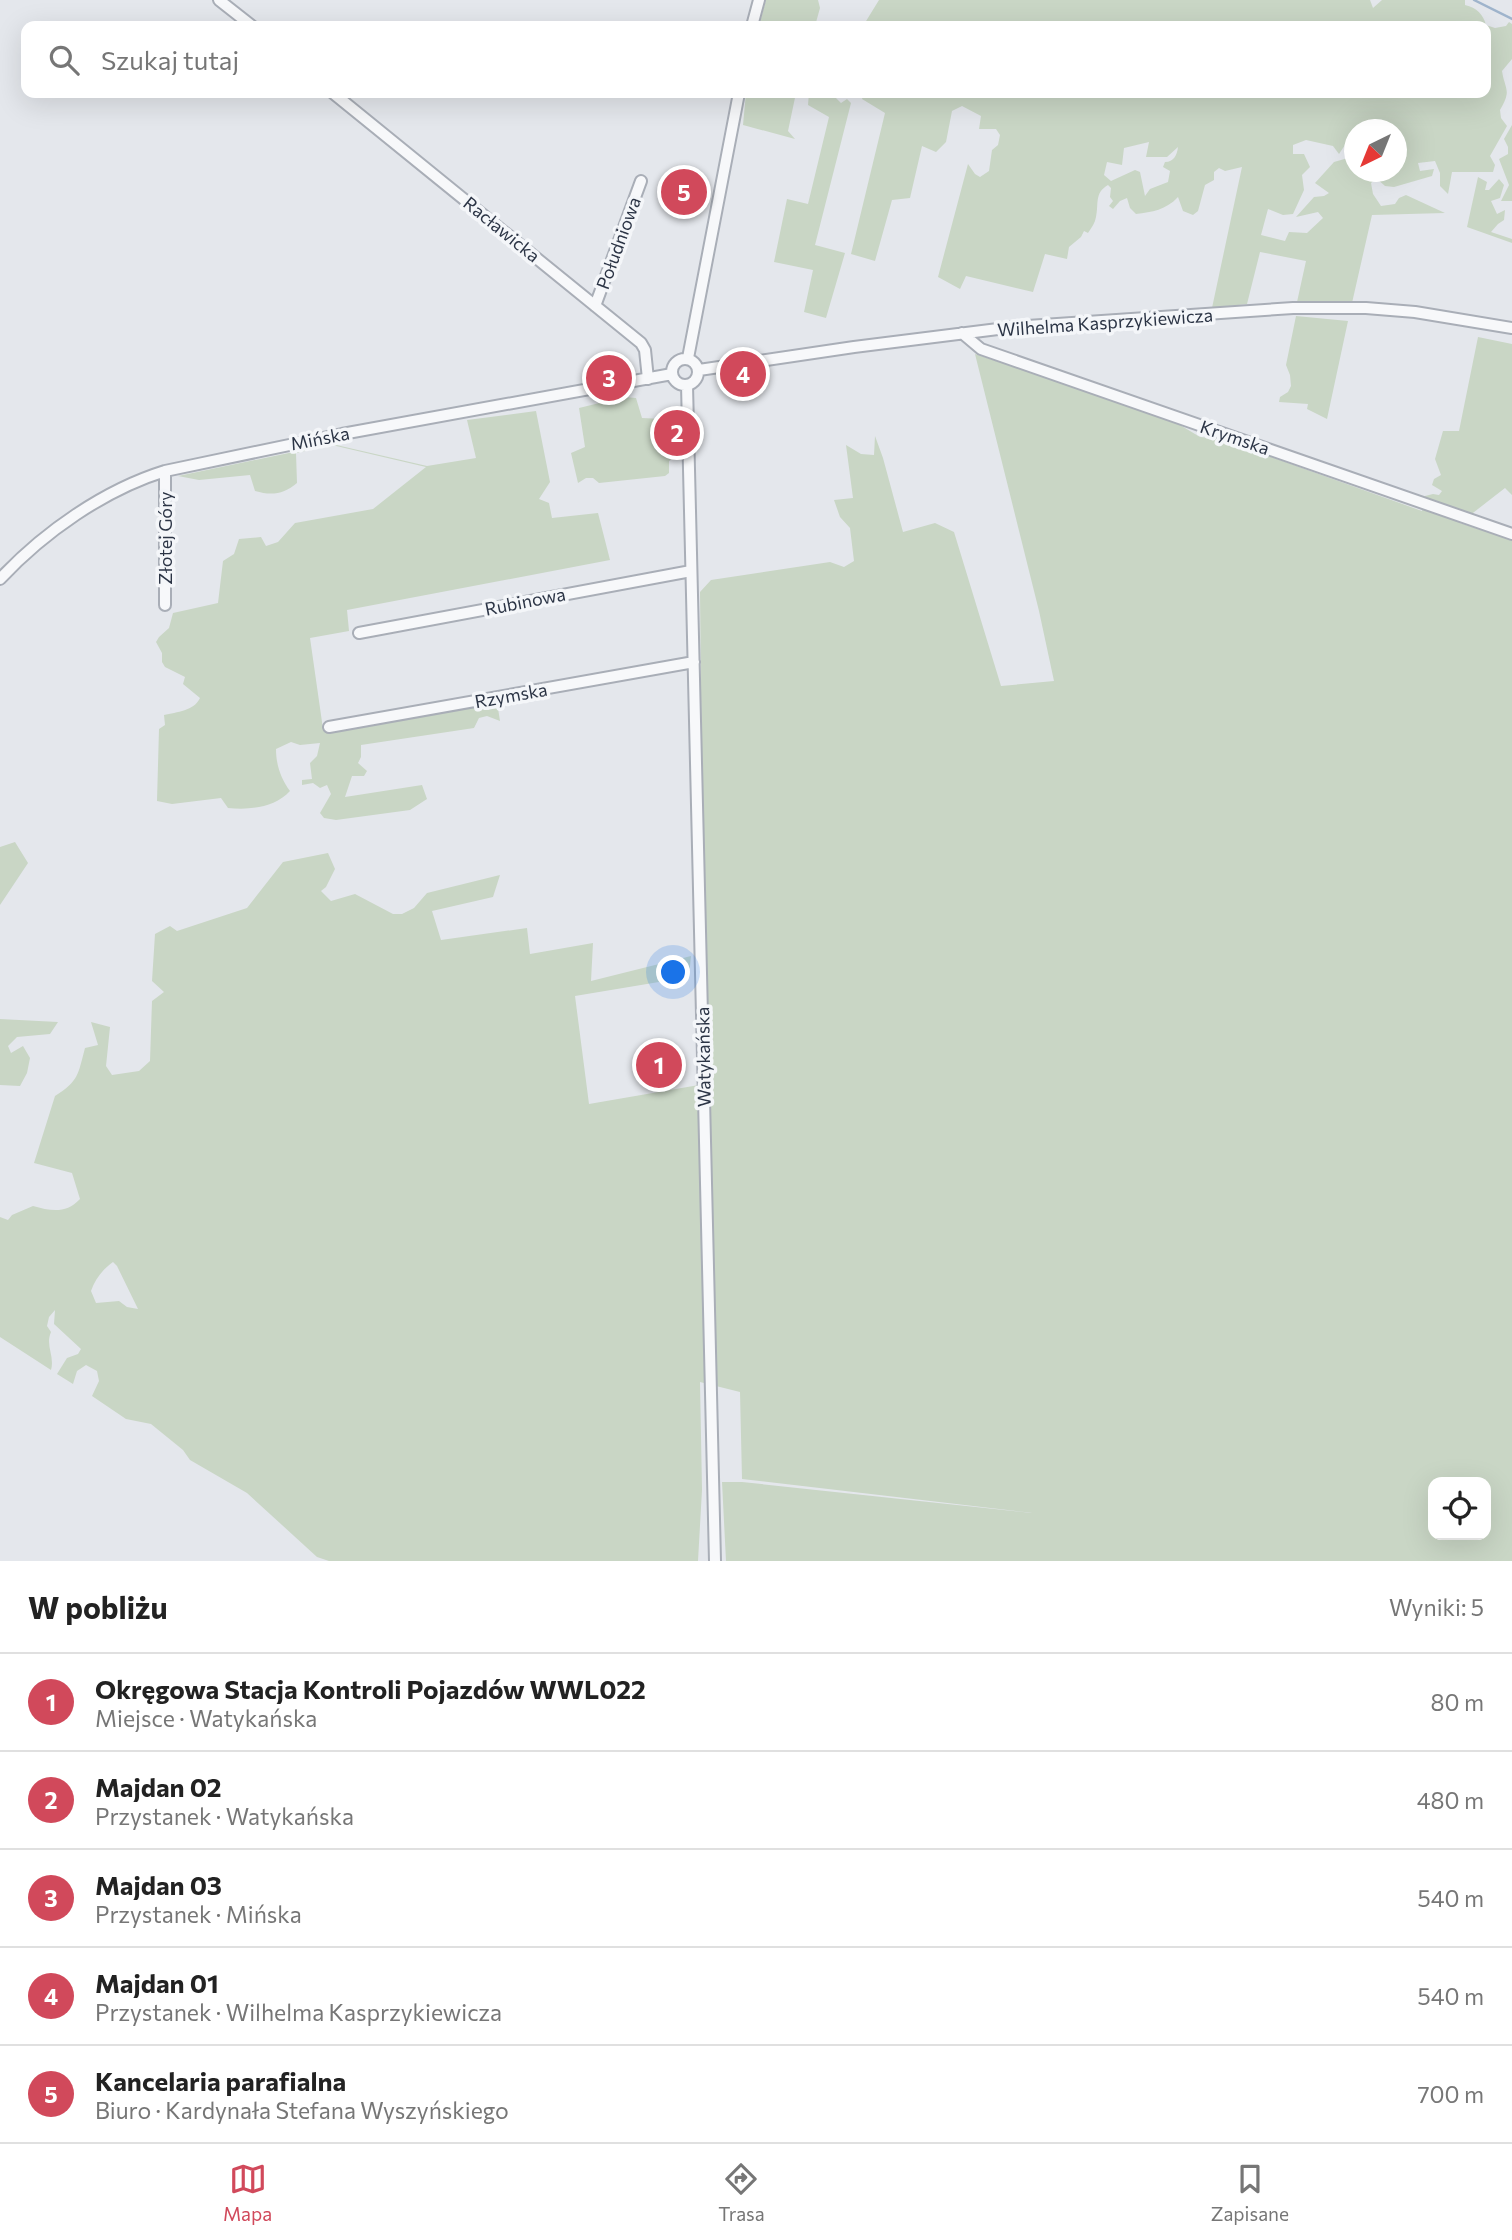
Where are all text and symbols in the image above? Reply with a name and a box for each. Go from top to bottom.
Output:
search box [21,21,1491,98]
icon: search [45,41,83,79]
text: Szukaj tutaj [101,44,239,75]
north arrow [1344,119,1407,182]
pin: 5 [661,166,707,218]
street label: Racławicka [459,191,545,267]
street label: Południowa [591,194,645,292]
street label: Wilhelma Kasprzykiewicza [996,303,1214,341]
pin: 4 [720,348,766,400]
pin: 3 [586,352,632,404]
pin: 2 [654,407,700,459]
street label: Krymska [1198,415,1272,459]
street label: Mińska [289,422,351,454]
street label: Złotej Góry [154,491,176,585]
street label: Rubinowa [483,582,567,620]
street label: Rzymska [473,678,549,712]
your location [656,955,690,989]
street label: Watykańska [691,1007,715,1107]
pin: 1 [636,1039,682,1091]
map controls [1428,1477,1491,1540]
button: locate [1428,1477,1491,1540]
text: W pobliżu [28,1588,168,1625]
text: Wyniki: 5 [1389,1593,1484,1621]
text: Okręgowa Stacja Kontroli Pojazdów WWL022 [95,1673,646,1704]
text: 1 [46,1688,56,1716]
text: 80 m [1431,1688,1484,1716]
text: Miejsce · Watykańska [95,1704,317,1732]
text: Majdan 02 [95,1771,222,1802]
text: 2 [44,1786,58,1814]
text: 480 m [1417,1786,1484,1814]
text: Przystanek · Watykańska [95,1802,354,1830]
text: Majdan 03 [95,1869,222,1900]
text: 3 [44,1884,58,1912]
text: 540 m [1418,1884,1484,1912]
text: Przystanek · Mińska [95,1900,302,1928]
text: Majdan 01 [95,1967,219,1998]
text: 4 [44,1982,58,2010]
text: 540 m [1418,1982,1484,2010]
text: Przystanek · Wilhelma Kasprzykiewicza [95,1998,502,2026]
text: Kancelaria parafialna [95,2065,346,2096]
text: 5 [44,2080,58,2108]
text: 700 m [1417,2080,1484,2108]
text: Biuro · Kardynała Stefana Wyszyńskiego [95,2096,509,2124]
tab: Mapa [223,2160,272,2225]
tab: Trasa [718,2160,765,2225]
tab: Zapisane [1211,2160,1289,2225]

